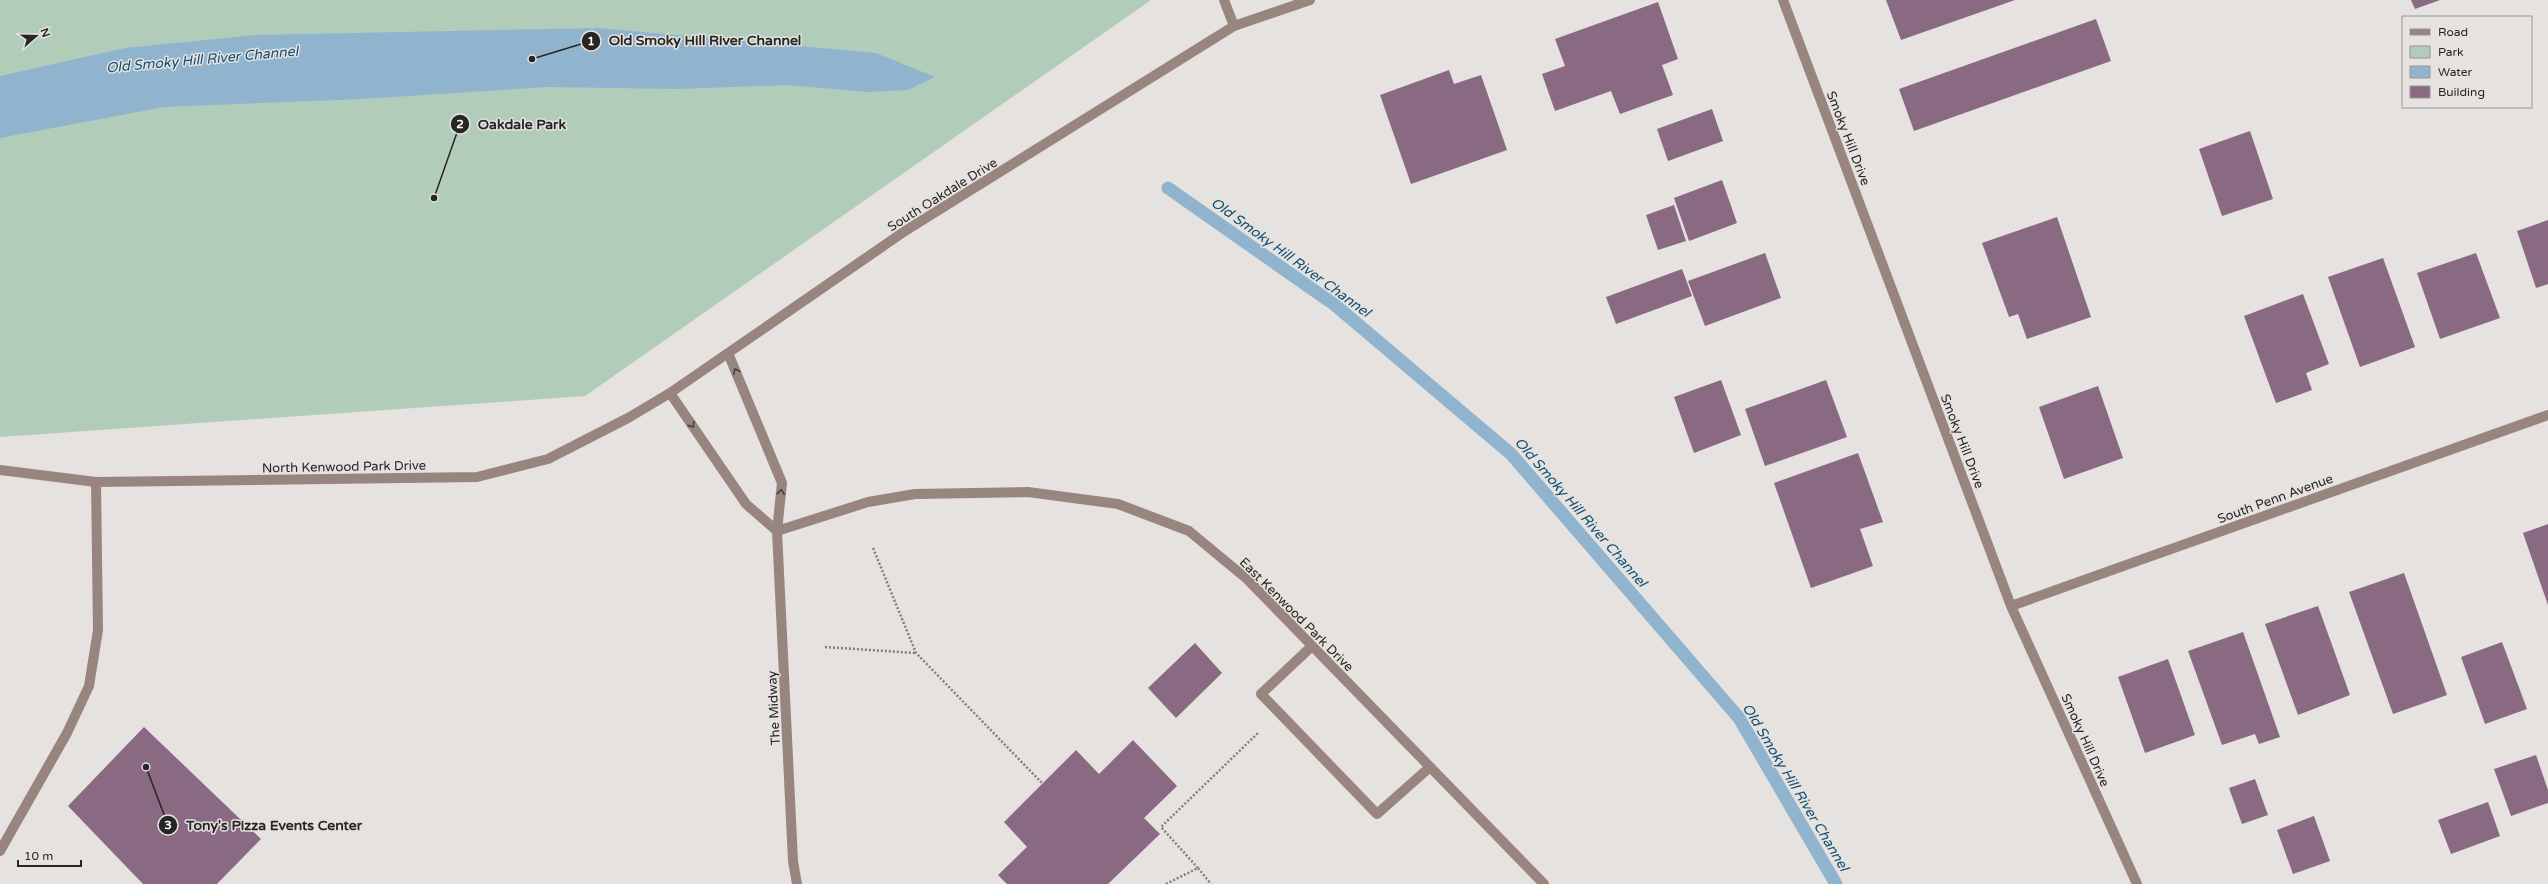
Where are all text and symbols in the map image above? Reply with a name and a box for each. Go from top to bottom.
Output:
north arrow [16,16,56,56]
legend [2402,16,2532,108]
text: Road [2438,25,2468,39]
text: N [37,26,53,39]
callout: Old Smoky Hill River Channel [581,28,810,54]
text: Old Smoky Hill River Channel [609,32,801,49]
text: 1 [587,34,595,48]
water label: Old Smoky Hill River Channel [105,43,300,76]
text: Park [2438,45,2464,59]
text: Water [2438,65,2473,79]
text: Building [2438,85,2485,99]
street label: Smoky Hill Drive [1823,89,1873,188]
callout: Oakdale Park [450,111,574,137]
text: Oakdale Park [478,116,566,133]
text: 2 [456,117,464,131]
street label: South Oakdale Drive [885,155,1000,235]
water label: Old Smoky Hill River Channel [1208,194,1375,322]
one-way arrow [732,368,740,375]
street label: Smoky Hill Drive [1937,392,1987,491]
one-way arrow [687,421,695,428]
water label: Old Smoky Hill River Channel [1511,434,1651,592]
street label: North Kenwood Park Drive [262,458,426,476]
street label: South Penn Avenue [2215,471,2335,527]
one-way arrow [777,489,786,495]
street label: East Kenwood Park Drive [1236,554,1357,675]
street label: The Midway [764,670,784,746]
street label: Smoky Hill Drive [2057,691,2113,789]
water label: Old Smoky Hill River Channel [1739,700,1853,876]
callout: Tony's Pizza Events Center [158,812,370,838]
text: Tony's Pizza Events Center [185,817,363,834]
text: 3 [164,818,172,832]
scale bar [18,842,81,868]
text: 10 m [24,849,53,863]

